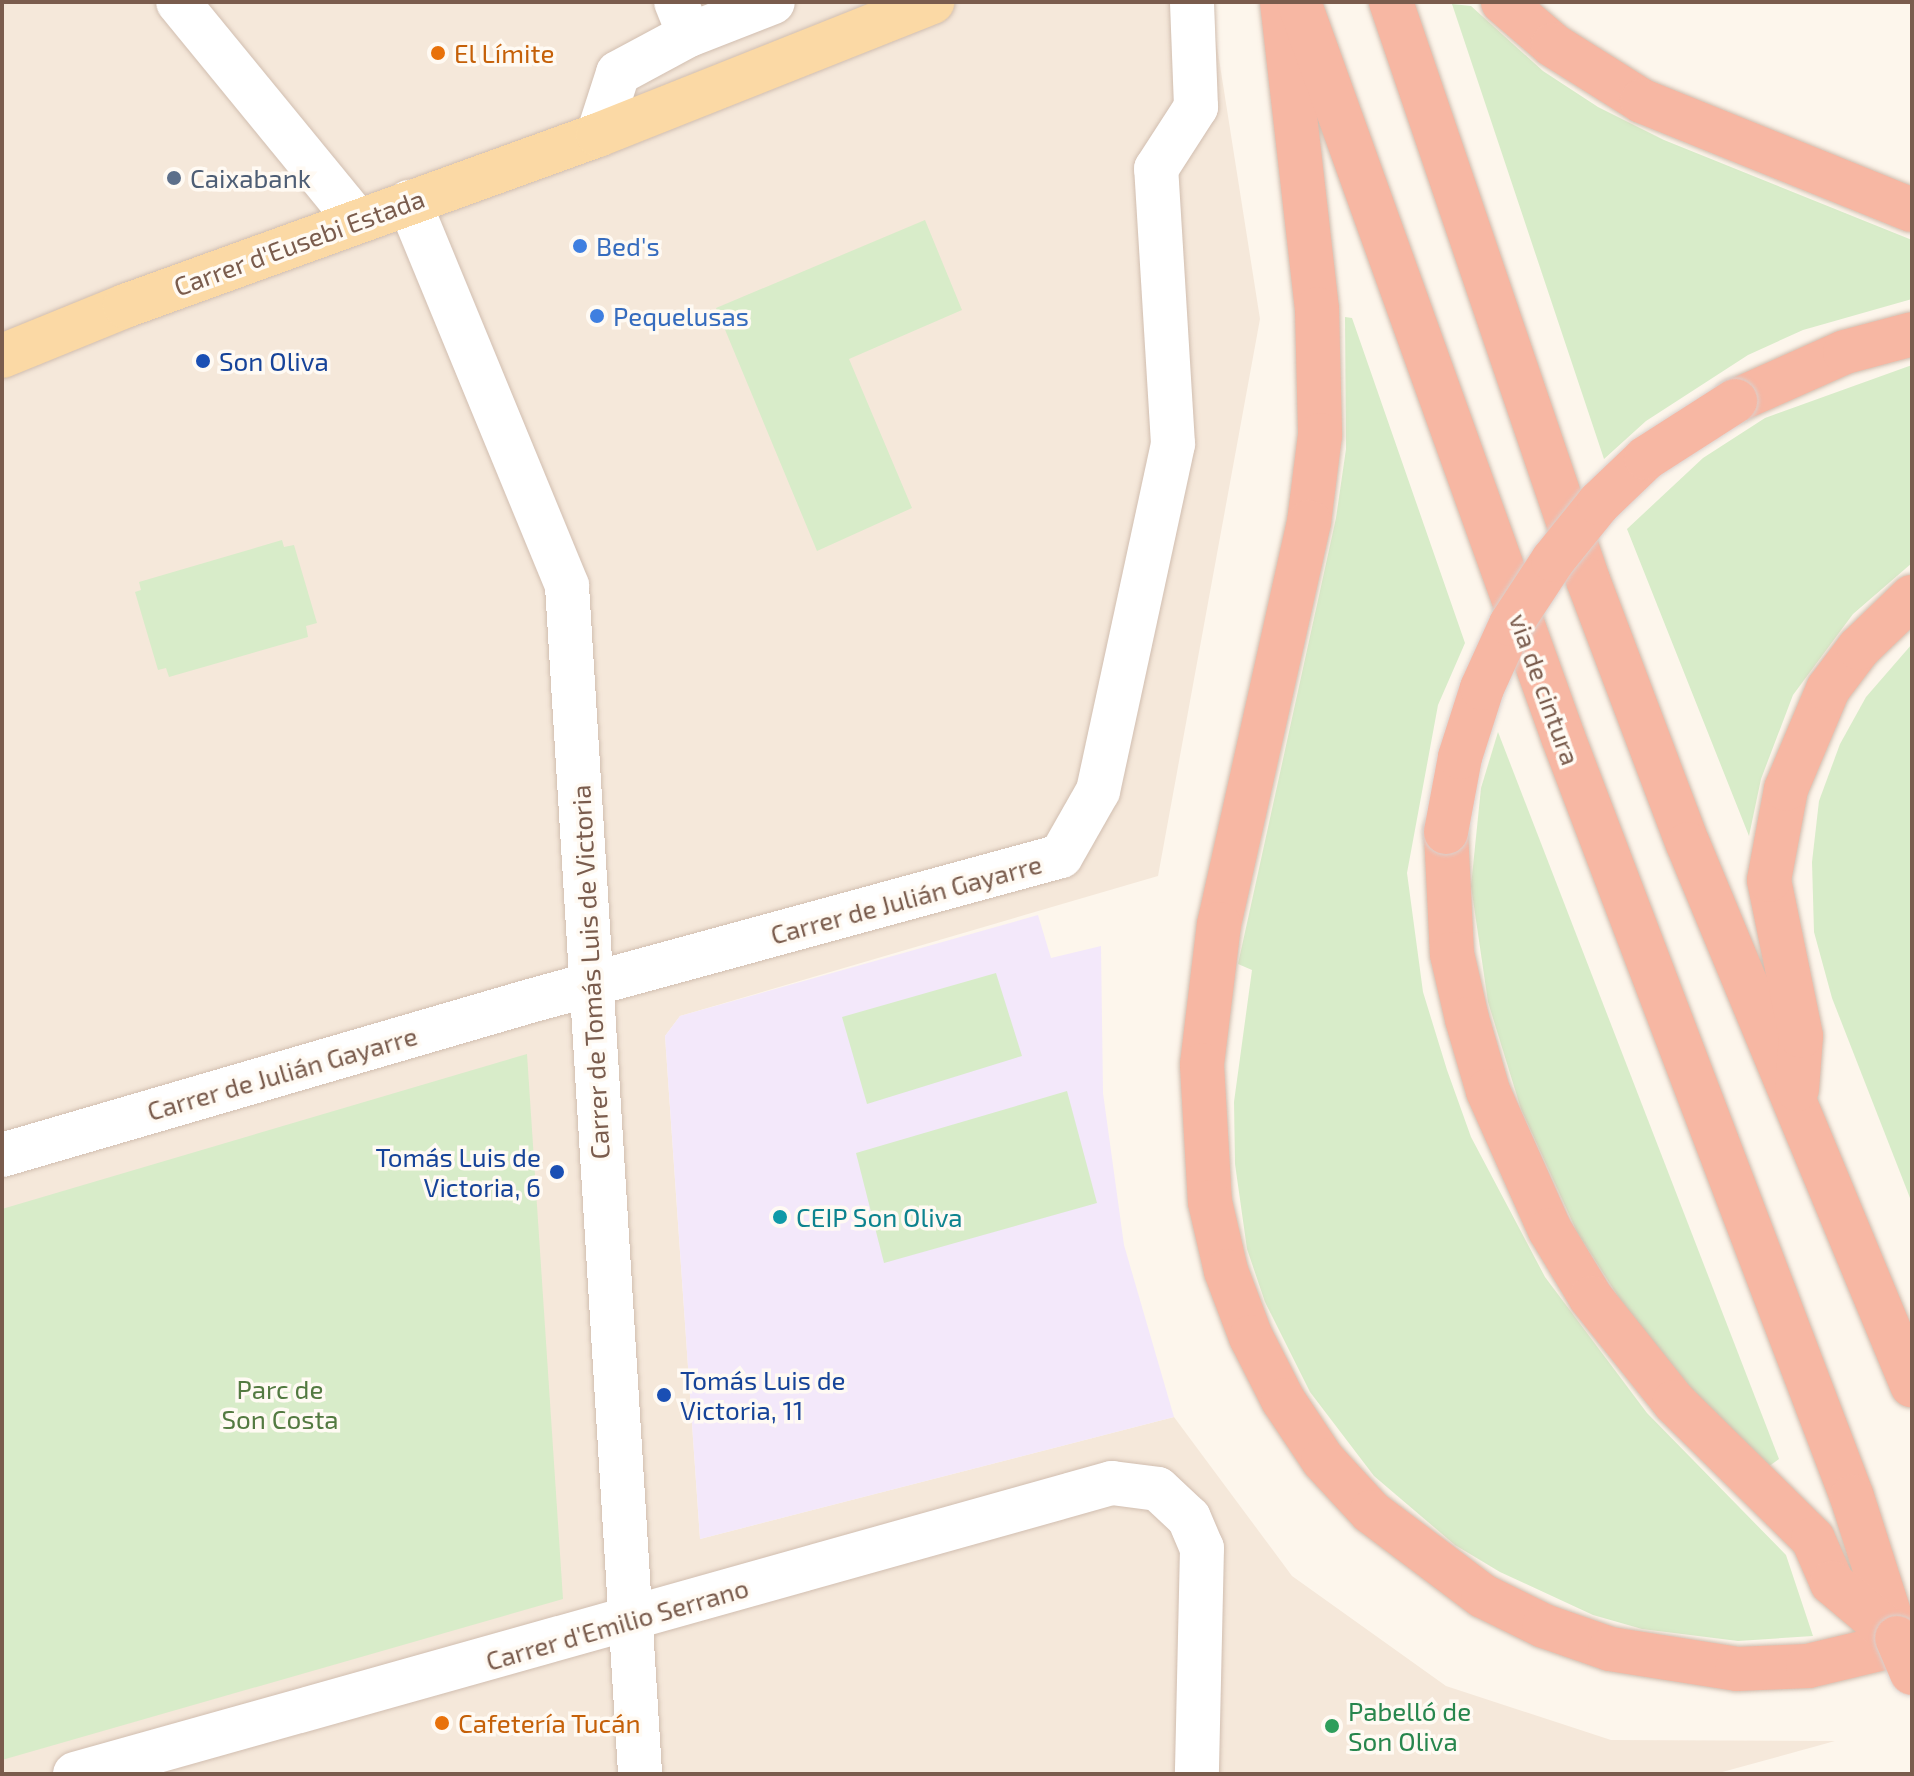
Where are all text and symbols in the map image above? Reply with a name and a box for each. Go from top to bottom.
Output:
place label: El Límite [454,37,555,69]
marker: El Límite [429,44,447,62]
place label: Caixabank [190,162,311,194]
marker: Caixabank [165,169,183,187]
street label: Carrer d'Eusebi Estada [169,182,429,302]
place label: Bed's [596,230,660,262]
marker: Bed's [571,237,589,255]
place label: Pequelusas [613,300,749,332]
marker: Pequelusas [588,307,606,325]
place label: Son Oliva [219,345,329,377]
marker: Son Oliva [194,352,212,370]
street label: via de cintura [1503,609,1587,769]
street label: Carrer de Tomás Luis de Victoria [565,783,615,1161]
street label: Carrer de Julián Gayarre [767,848,1045,950]
street label: Carrer de Julián Gayarre [143,1019,421,1127]
place label: Tomás Luis de Victoria, 6 [375,1141,541,1202]
marker: Tomás Luis de Victoria, 6 [548,1163,566,1181]
place label: CEIP Son Oliva [796,1201,963,1233]
marker: CEIP Son Oliva [771,1208,789,1226]
place label: Tomás Luis de Victoria, 11 [680,1364,846,1426]
park label: Parc de Son Costa [221,1373,339,1434]
marker: Tomás Luis de Victoria, 11 [655,1386,673,1404]
street label: Carrer d'Emilio Serrano [482,1571,752,1677]
place label: Pabelló de Son Oliva [1348,1695,1471,1756]
place label: Cafetería Tucán [458,1707,641,1739]
marker: Cafetería Tucán [433,1714,451,1732]
marker: Pabelló de Son Oliva [1323,1717,1341,1735]

